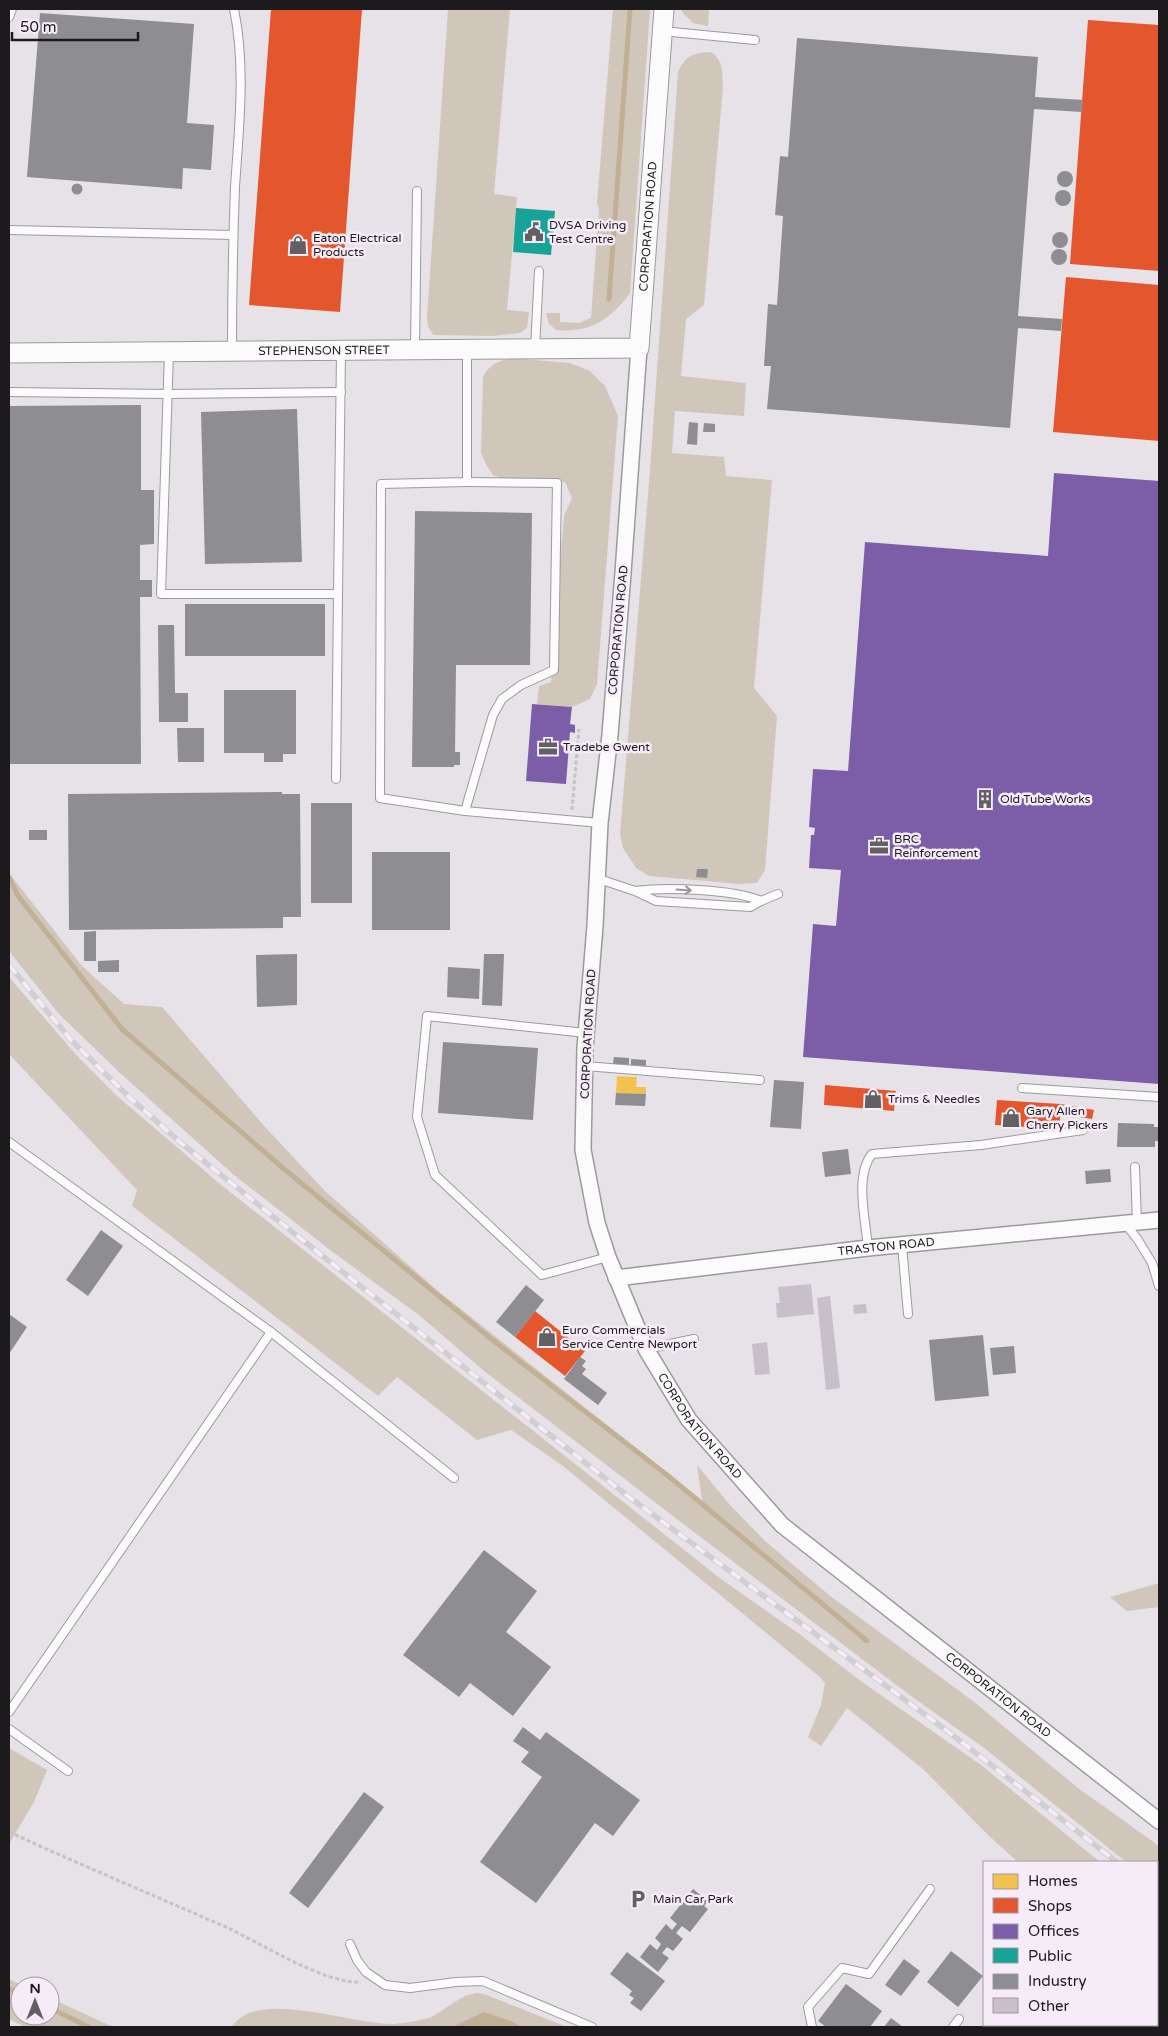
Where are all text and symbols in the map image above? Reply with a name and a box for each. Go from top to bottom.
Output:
scale bar [12,10,139,42]
text: 50 m [20,18,57,36]
street label: CORPORATION ROAD [636,161,660,292]
place label: DVSA Driving Test Centre [549,218,626,246]
public building icon: DVSA Driving Test Centre [523,221,545,243]
place label: Eaton Electrical Products [313,231,402,259]
shop icon: Eaton Electrical Products [287,234,309,256]
street label: STEPHENSON STREET [258,343,391,358]
street label: CORPORATION ROAD [605,565,631,695]
office icon: Tradebe Gwent [537,736,559,758]
place label: Tradebe Gwent [563,740,650,754]
building icon: Old Tube Works [974,788,996,810]
place label: Old Tube Works [1000,792,1091,806]
place label: BRC Reinforcement [894,832,979,860]
office icon: BRC Reinforcement [868,835,890,857]
one-way arrow [675,886,691,895]
street label: CORPORATION ROAD [578,969,598,1099]
shop icon: Trims & Needles [862,1088,884,1110]
place label: Trims & Needles [888,1092,980,1106]
place label: Gary Allen Cherry Pickers [1026,1104,1108,1132]
shop icon: Gary Allen Cherry Pickers [1000,1107,1022,1129]
street label: TRASTON ROAD [837,1235,935,1259]
place label: Euro Commercials Service Centre Newport [562,1323,698,1351]
shop icon: Euro Commercials Service Centre Newport [536,1326,558,1348]
street label: CORPORATION ROAD [655,1370,745,1482]
street label: CORPORATION ROAD [943,1649,1054,1741]
legend [983,1861,1158,2026]
text: Homes [1028,1872,1078,1890]
parking icon: Main Car Park [627,1888,649,1910]
place label: Main Car Park [653,1892,734,1906]
text: Shops [1028,1897,1072,1915]
text: Offices [1028,1922,1079,1940]
text: Public [1028,1947,1072,1965]
text: Industry [1028,1972,1087,1990]
north arrow [10,1976,60,2026]
text: N [29,1980,41,1997]
text: Other [1028,1997,1070,2015]

